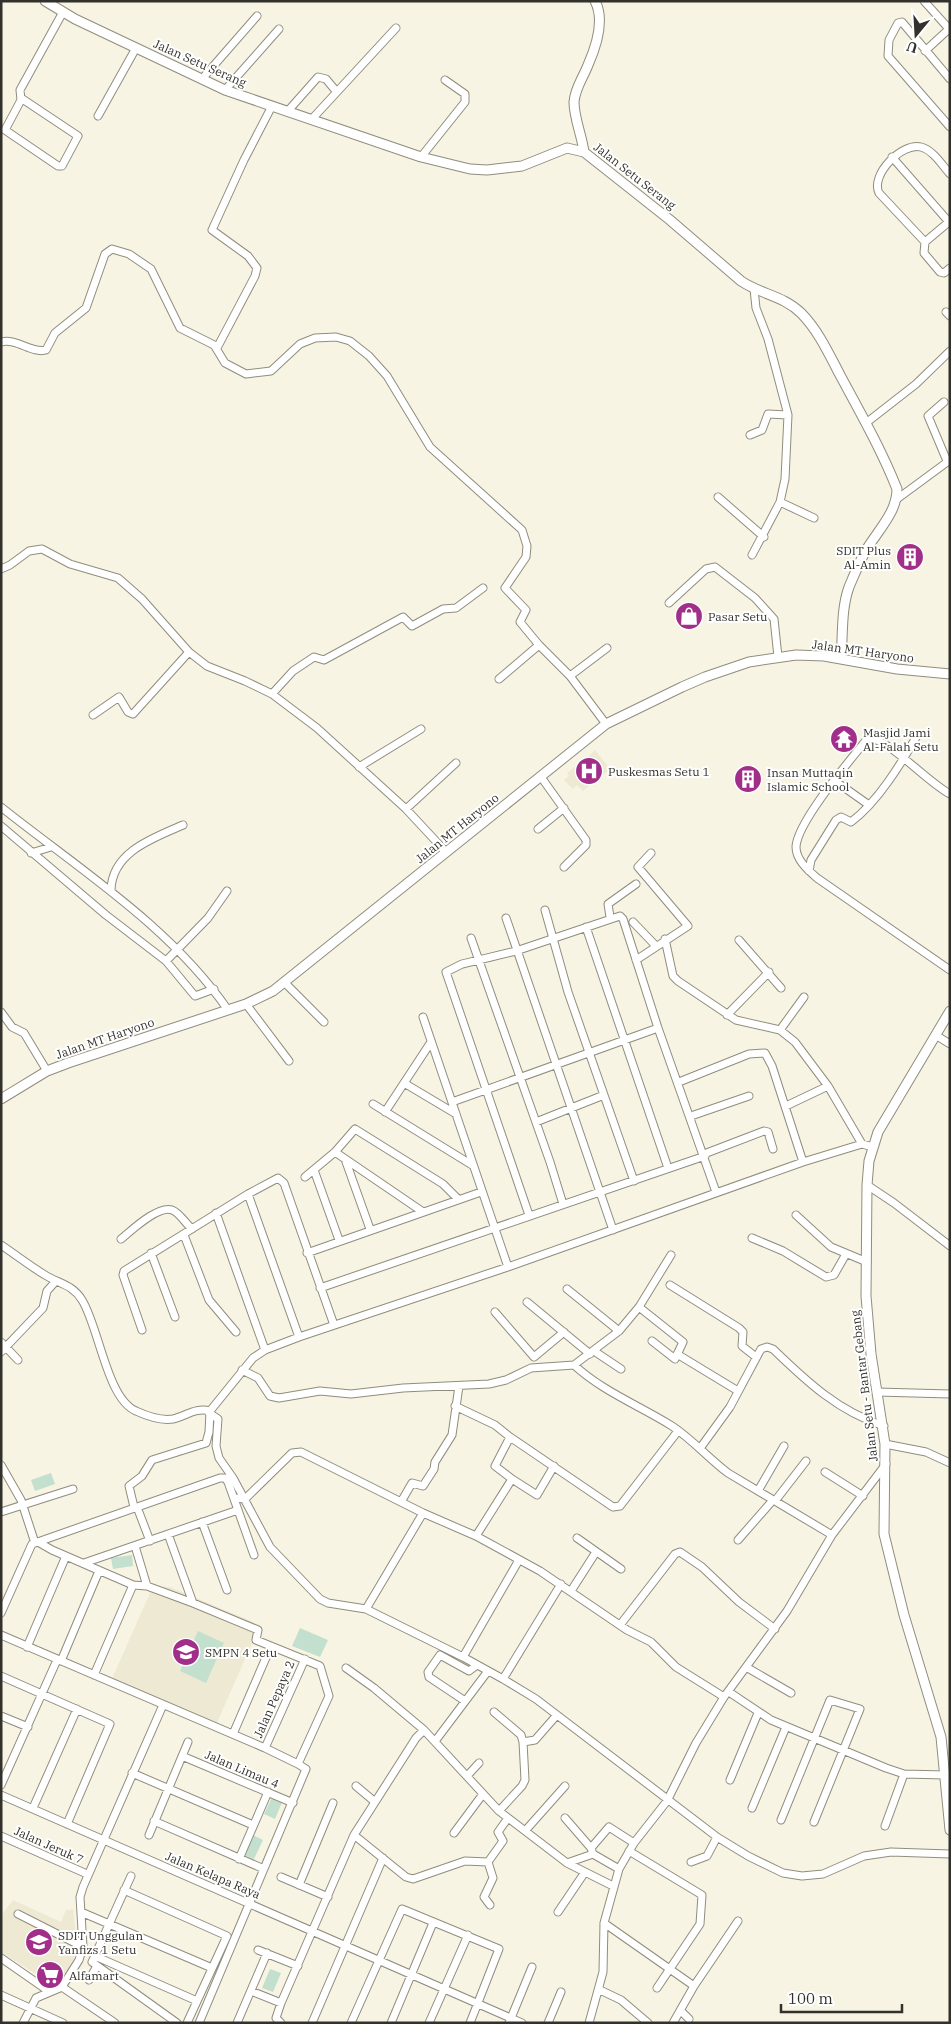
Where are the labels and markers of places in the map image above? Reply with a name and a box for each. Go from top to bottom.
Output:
building icon: SDIT Plus Al-Amin [895,542,925,572]
place label: SDIT Plus Al-Amin [836,543,891,572]
shop icon: Pasar Setu [674,601,704,631]
place label: Pasar Setu [708,609,768,624]
temple icon: Masjid Jami Al-Falah Setu [829,724,859,754]
place label: Masjid Jami Al-Falah Setu [863,725,939,754]
hospital icon: Puskesmas Setu 1 [574,756,604,786]
place label: Puskesmas Setu 1 [608,764,710,779]
building icon: Insan Muttaqin Islamic School [733,764,763,794]
place label: Insan Muttaqin Islamic School [767,765,853,794]
school or university icon: SMPN 4 Setu [171,1637,201,1667]
place label: SMPN 4 Setu [205,1645,278,1660]
school or university icon: SDIT Unggulan Yanfizs 1 Setu [24,1927,54,1957]
place label: SDIT Unggulan Yanfizs 1 Setu [58,1928,143,1957]
supermarket icon: Alfamart [35,1960,65,1990]
place label: Alfamart [69,1968,119,1983]

